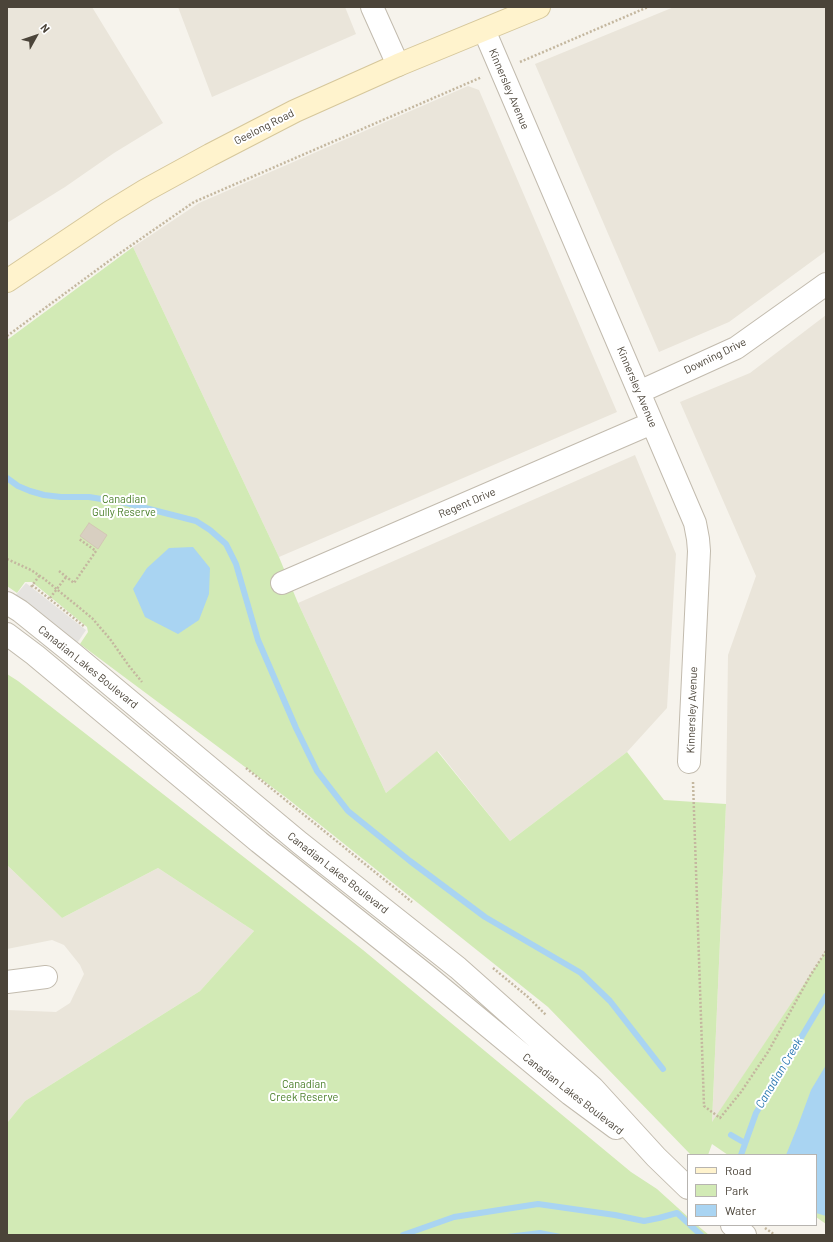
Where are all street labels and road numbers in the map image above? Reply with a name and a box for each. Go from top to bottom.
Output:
street label: Kinnersley Avenue [486,46,532,132]
street label: Geelong Road [232,106,296,148]
street label: Downing Drive [682,335,748,377]
street label: Kinnersley Avenue [614,344,660,430]
street label: Regent Drive [436,485,498,521]
street label: Canadian Lakes Boulevard [35,623,141,711]
street label: Kinnersley Avenue [684,666,700,754]
street label: Canadian Lakes Boulevard [285,829,391,917]
street label: Canadian Lakes Boulevard [520,1050,626,1138]

